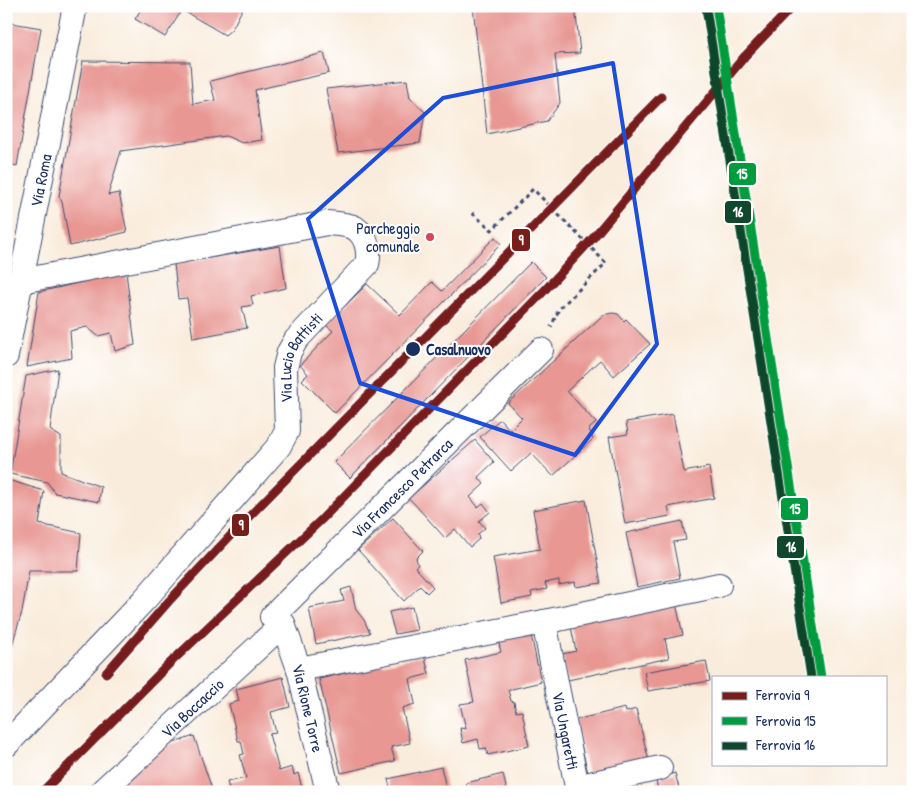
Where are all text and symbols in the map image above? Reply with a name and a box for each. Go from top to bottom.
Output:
street label: Via Roma [25,152,57,209]
line badge: 15 [728,162,757,186]
text: 15 [736,164,748,183]
line badge: 16 [724,200,752,224]
text: 16 [733,202,744,221]
place label: Parcheggio comunale [356,217,421,257]
line badge: 9 [511,228,531,252]
text: 9 [518,230,524,249]
marker: Parcheggio comunale [424,231,436,243]
street label: Via Lucio Battisti [274,307,327,403]
place label: Casalnuovo [426,338,491,360]
marker: Casalnuovo [404,340,422,358]
street label: Via Francesco Petrarca [347,433,457,543]
line badge: 15 [780,497,809,521]
text: 15 [789,499,801,518]
line badge: 9 [231,513,250,537]
text: 9 [238,515,244,534]
line badge: 16 [776,535,805,559]
text: 16 [786,537,797,556]
street label: Via Rione Torre [287,661,329,755]
street label: Via Boccaccio [156,673,229,743]
legend [712,676,886,766]
text: Ferrovia 9 [755,684,810,705]
street label: Via Ungaretti [547,690,584,772]
text: Ferrovia 15 [755,710,816,731]
text: Ferrovia 16 [755,734,815,755]

